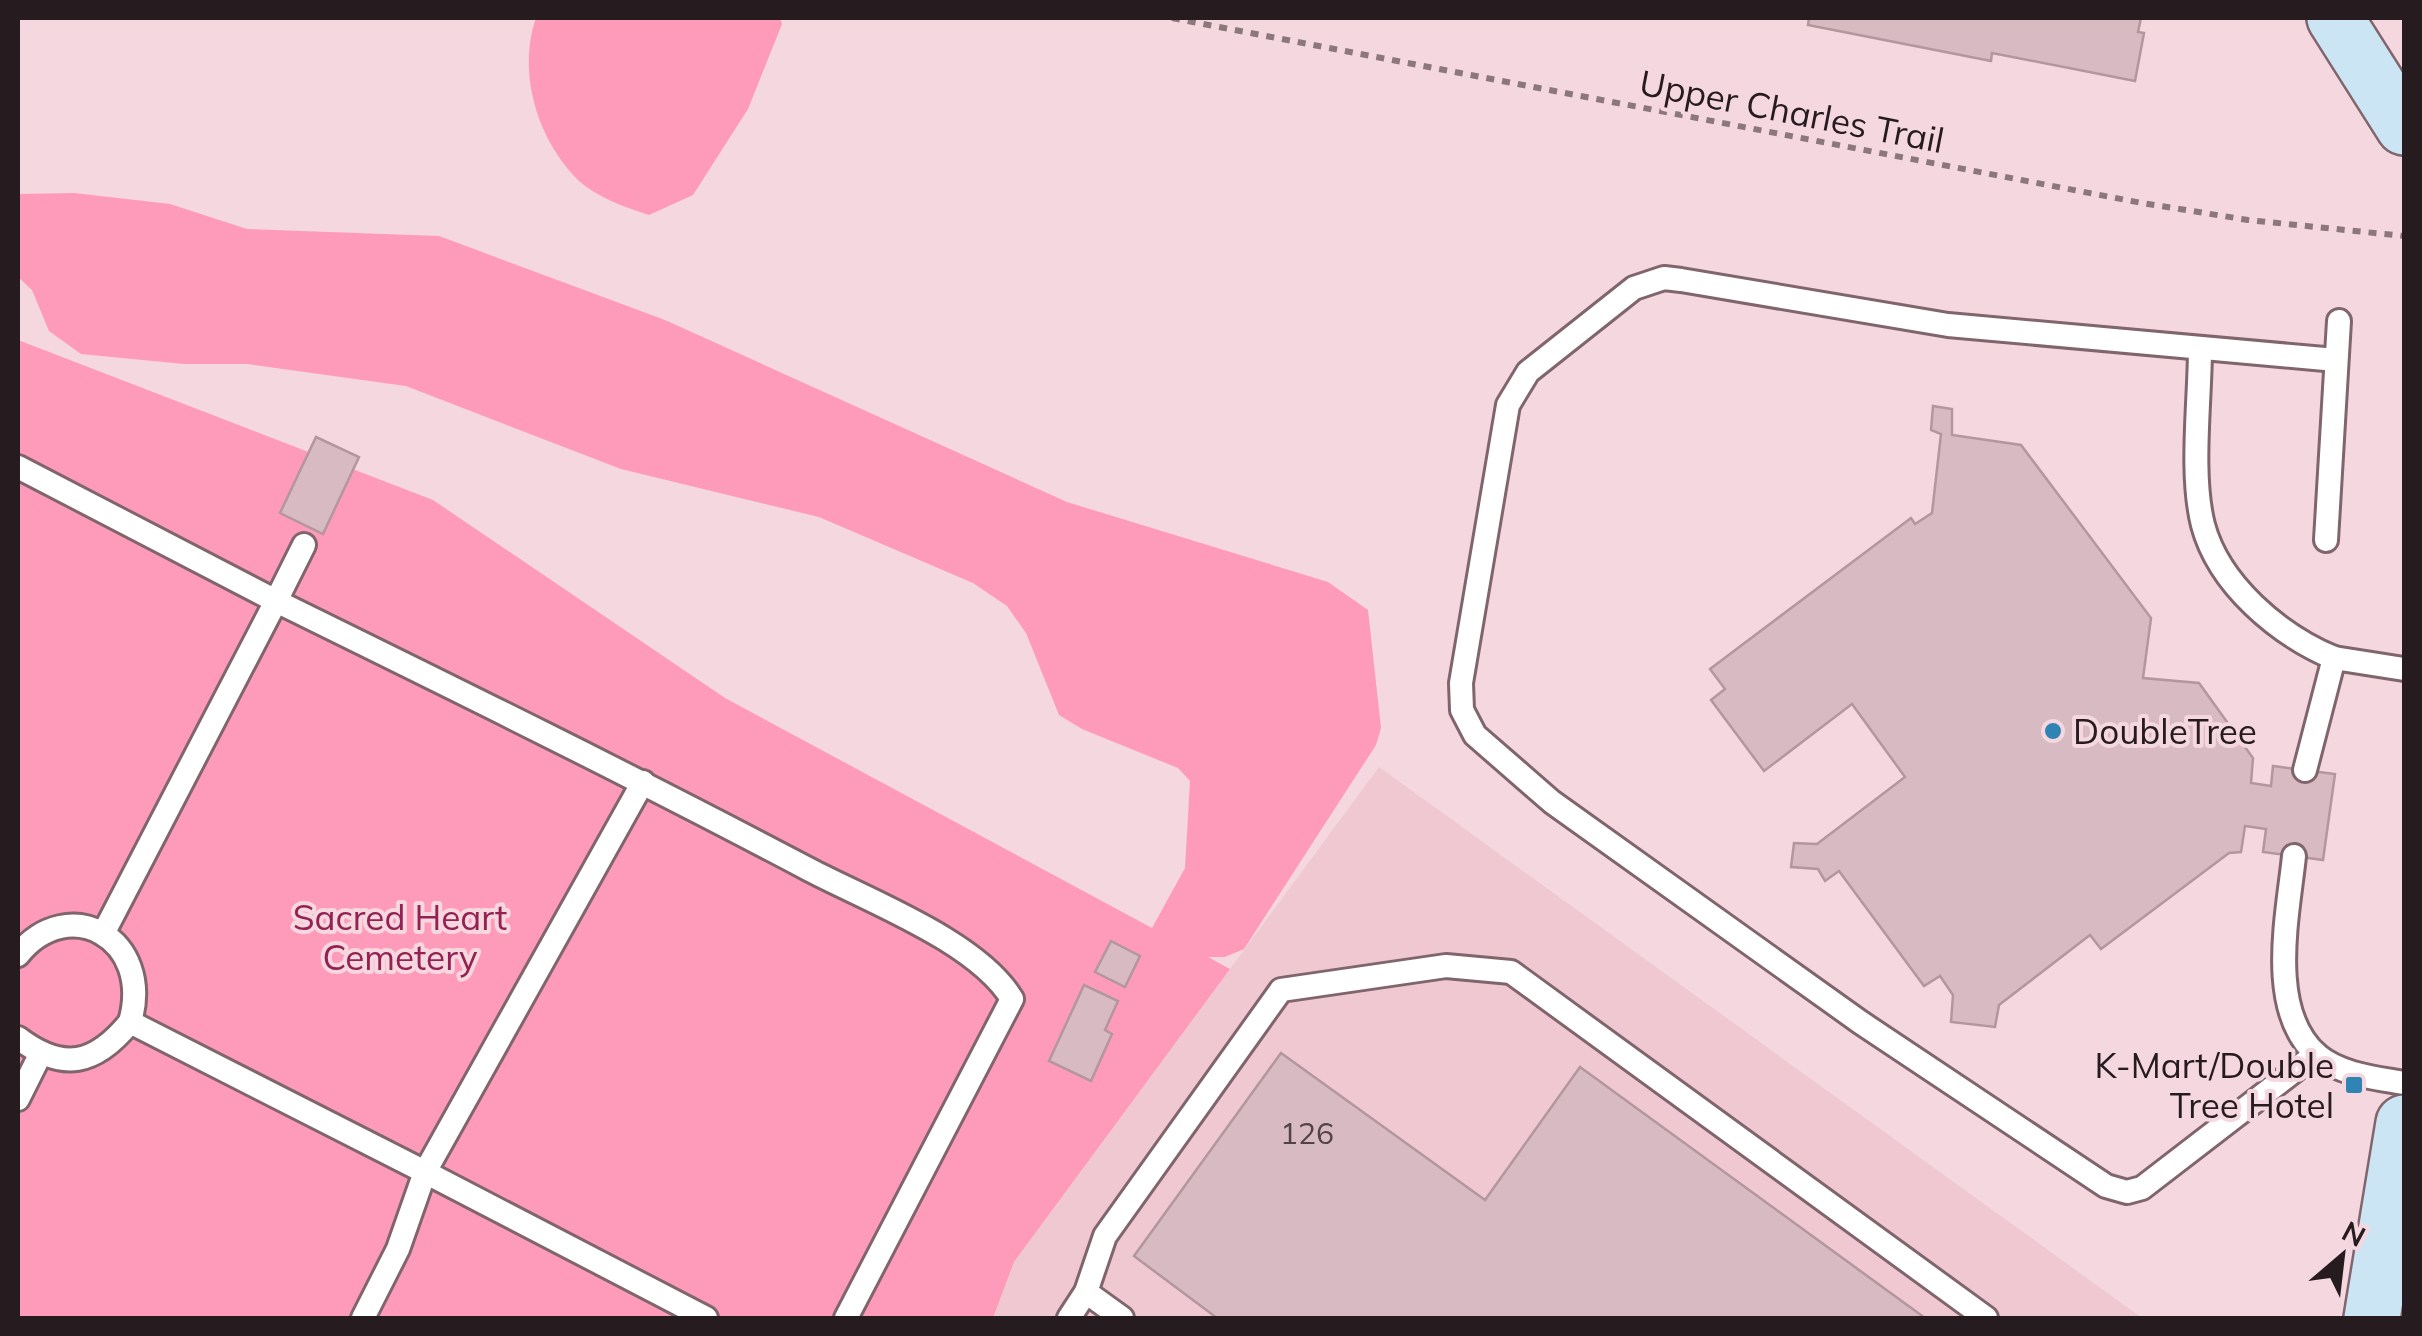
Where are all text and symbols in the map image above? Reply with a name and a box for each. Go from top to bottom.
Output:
street label: Upper Charles Trail [1636,60,1948,162]
place label: DoubleTree [2073,709,2257,753]
marker: DoubleTree [2042,720,2064,742]
park label: Sacred Heart Cemetery [293,895,507,979]
place label: K-Mart/Double Tree Hotel [2095,1043,2334,1127]
marker: K-Mart/Double Tree Hotel [2343,1074,2365,1096]
house number: 126 [1280,1114,1334,1152]
north arrow [2292,1206,2392,1306]
text: N [2336,1213,2372,1254]

